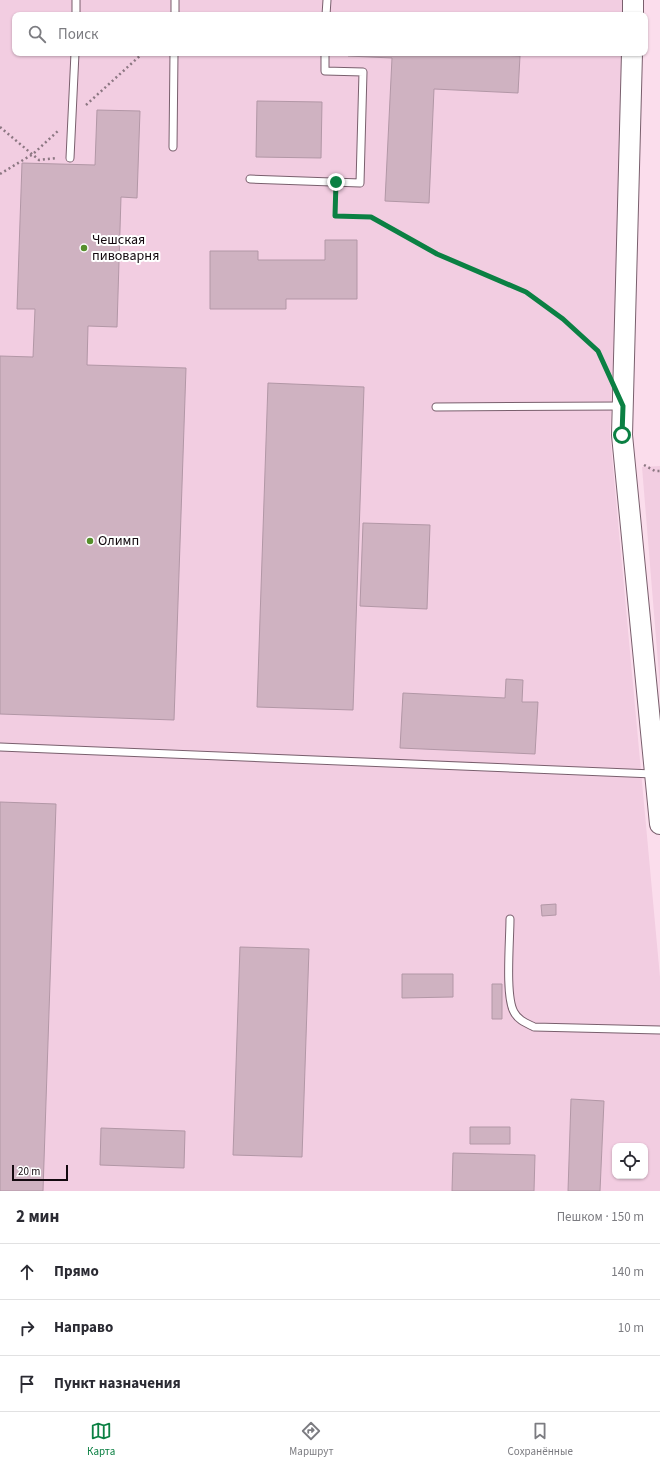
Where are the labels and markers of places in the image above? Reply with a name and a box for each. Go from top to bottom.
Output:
place label: Чешская пивоварня [92,230,159,266]
marker: Чешская пивоварня [79,243,89,253]
place label: Олимп [98,531,139,551]
marker: Олимп [85,536,95,546]

